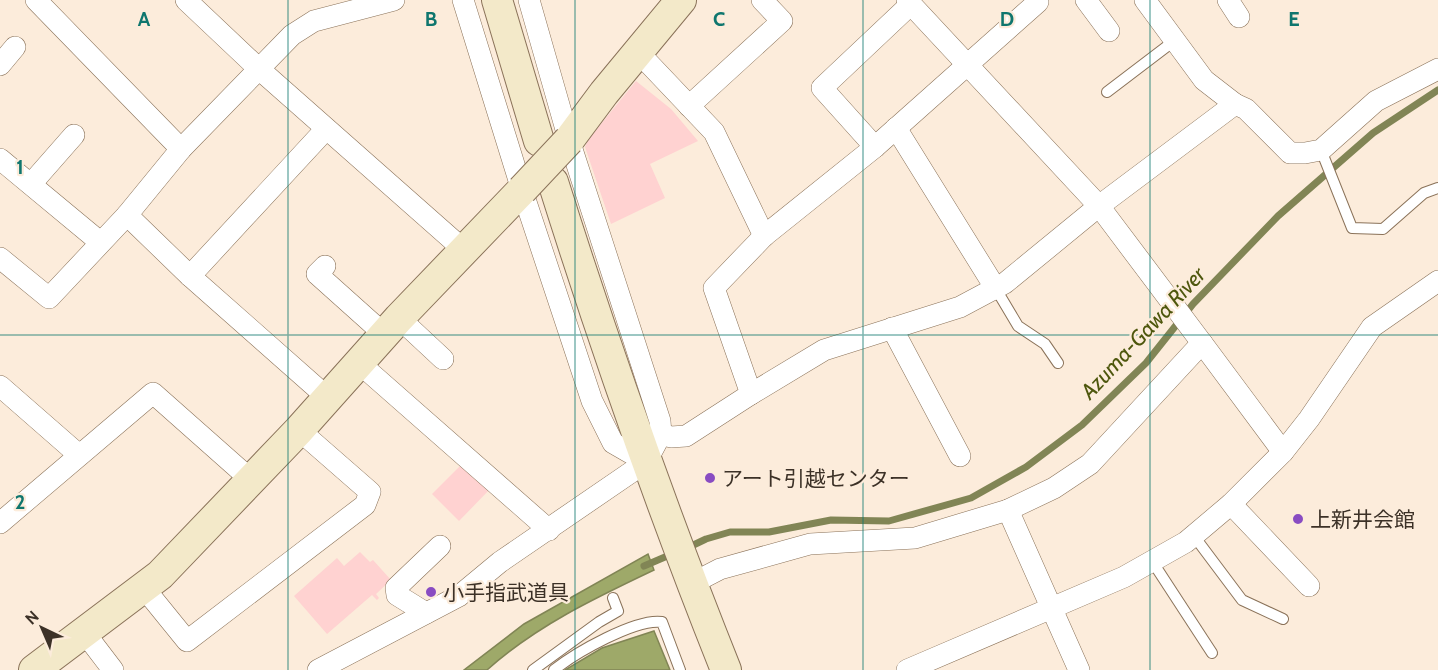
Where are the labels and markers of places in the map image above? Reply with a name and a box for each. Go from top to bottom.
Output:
place label: アート引越センター [722,466,910,491]
marker: アート引越センター [703,471,717,485]
place label: 上新井会館 [1310,507,1415,532]
marker: 上新井会館 [1291,512,1305,526]
place label: 小手指武道具 [443,580,569,605]
marker: 小手指武道具 [424,585,438,599]

